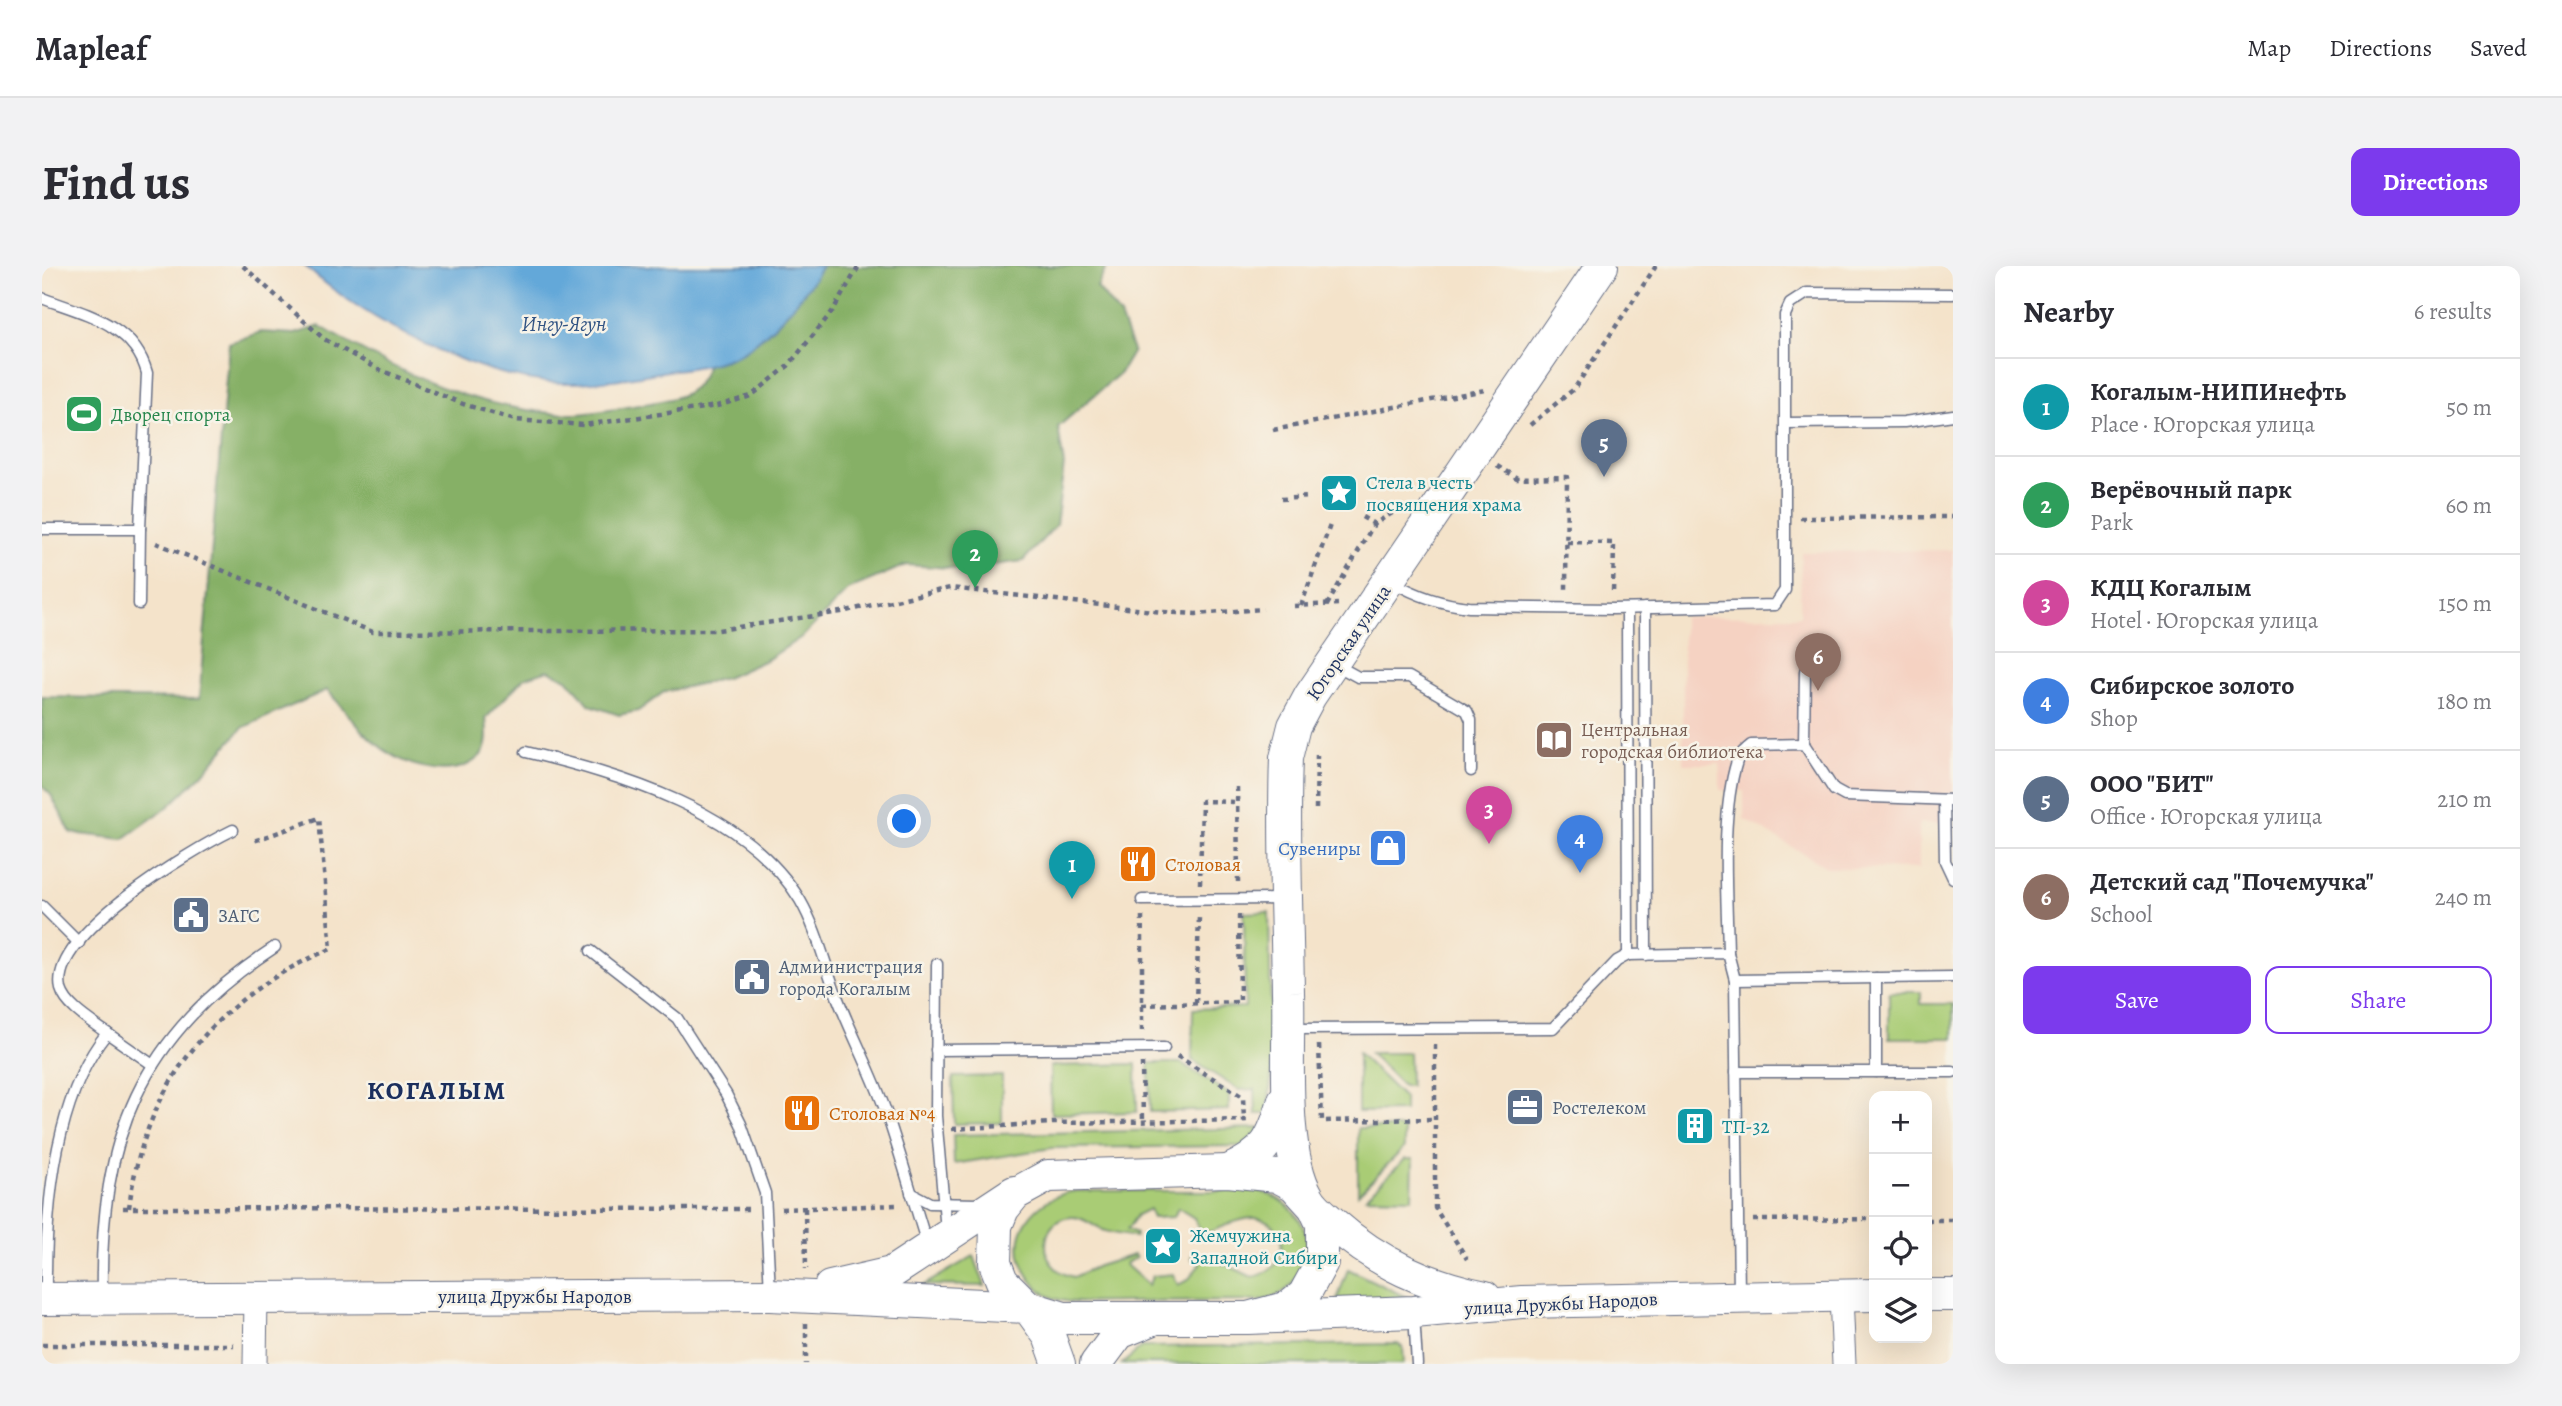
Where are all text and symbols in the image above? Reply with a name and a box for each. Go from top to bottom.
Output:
text: Mapleaf [35,26,147,71]
text: Map [2247,32,2291,64]
text: Directions [2329,32,2432,64]
text: Saved [2470,32,2527,64]
button: Directions [2351,148,2520,216]
text: Find us [42,149,190,216]
text: Nearby [2023,292,2114,332]
text: 6 results [2414,296,2492,327]
water label: Ингу-Ягун [522,310,607,338]
text: Когалым-НИПИнефть [2090,374,2346,409]
text: 1 [2042,392,2050,423]
text: 50 m [2446,392,2492,423]
sports icon: Дворец спорта [63,393,105,435]
place label: Дворец спорта [111,402,231,428]
text: Place · Югорская улица [2090,409,2315,440]
pin: 5 [1581,419,1627,477]
place label: Стела в честь посвящения храма [1366,470,1522,518]
place icon: Стела в честь посвящения храма [1318,472,1360,514]
text: Верёвочный парк [2090,472,2292,507]
text: 2 [2040,490,2052,521]
text: 60 m [2445,490,2492,521]
text: Park [2090,507,2133,538]
pin: 2 [952,530,998,588]
text: КДЦ Когалым [2090,570,2252,605]
street label: Югорская улица [1300,579,1397,706]
text: 3 [2041,588,2051,619]
text: 150 m [2438,588,2492,619]
text: Hotel · Югорская улица [2090,605,2318,636]
pin: 6 [1795,633,1841,691]
text: Сибирское золото [2090,668,2294,703]
text: 4 [2041,686,2051,717]
text: 180 m [2437,686,2492,717]
text: Shop [2090,703,2138,734]
place label: Центральная городская библиотека [1581,717,1764,765]
library icon: Центральная городская библиотека [1533,719,1575,761]
text: ООО "БИТ" [2090,766,2214,801]
text: 5 [2041,784,2051,815]
text: 210 m [2437,784,2492,815]
pin: 3 [1466,786,1512,844]
text: Office · Югорская улица [2090,801,2322,832]
your location [887,804,921,838]
pin: 4 [1557,815,1603,873]
shop icon: Сувениры [1367,827,1409,869]
place label: Сувениры [1278,836,1361,862]
pin: 1 [1049,841,1095,899]
restaurant icon: Столовая [1117,843,1159,885]
place label: Столовая [1165,852,1241,878]
text: Детский сад "Почемучка" [2090,864,2374,899]
text: 6 [2041,882,2051,913]
text: 240 m [2435,882,2492,913]
public building icon: ЗАГС [170,894,212,936]
text: School [2090,899,2152,930]
place label: ЗАГС [218,903,260,929]
place label: Адмиинистрация города Когалым [778,954,923,1002]
public building icon: Адмиинистрация города Когалым [731,956,773,998]
button: Save [2023,966,2251,1034]
button: Share [2265,966,2492,1034]
district label: КОГАЛЫМ [367,1073,507,1108]
office icon: Ростелеком [1504,1086,1546,1128]
map controls [1869,1091,1932,1343]
button: + [1869,1091,1932,1154]
restaurant icon: Столовая №4 [781,1092,823,1134]
place label: Ростелеком [1552,1095,1647,1121]
place label: Столовая №4 [829,1101,936,1127]
building icon: ТП-32 [1674,1105,1716,1147]
place label: ТП-32 [1722,1114,1769,1140]
button: − [1869,1154,1932,1217]
button: locate [1869,1217,1932,1280]
place label: Жемчужина Западной Сибири [1190,1223,1338,1271]
place icon: Жемчужина Западной Сибири [1142,1225,1184,1267]
button: layers [1869,1280,1932,1343]
street label: улица Дружбы Народов [437,1284,632,1310]
street label: улица Дружбы Народов [1463,1286,1658,1322]

